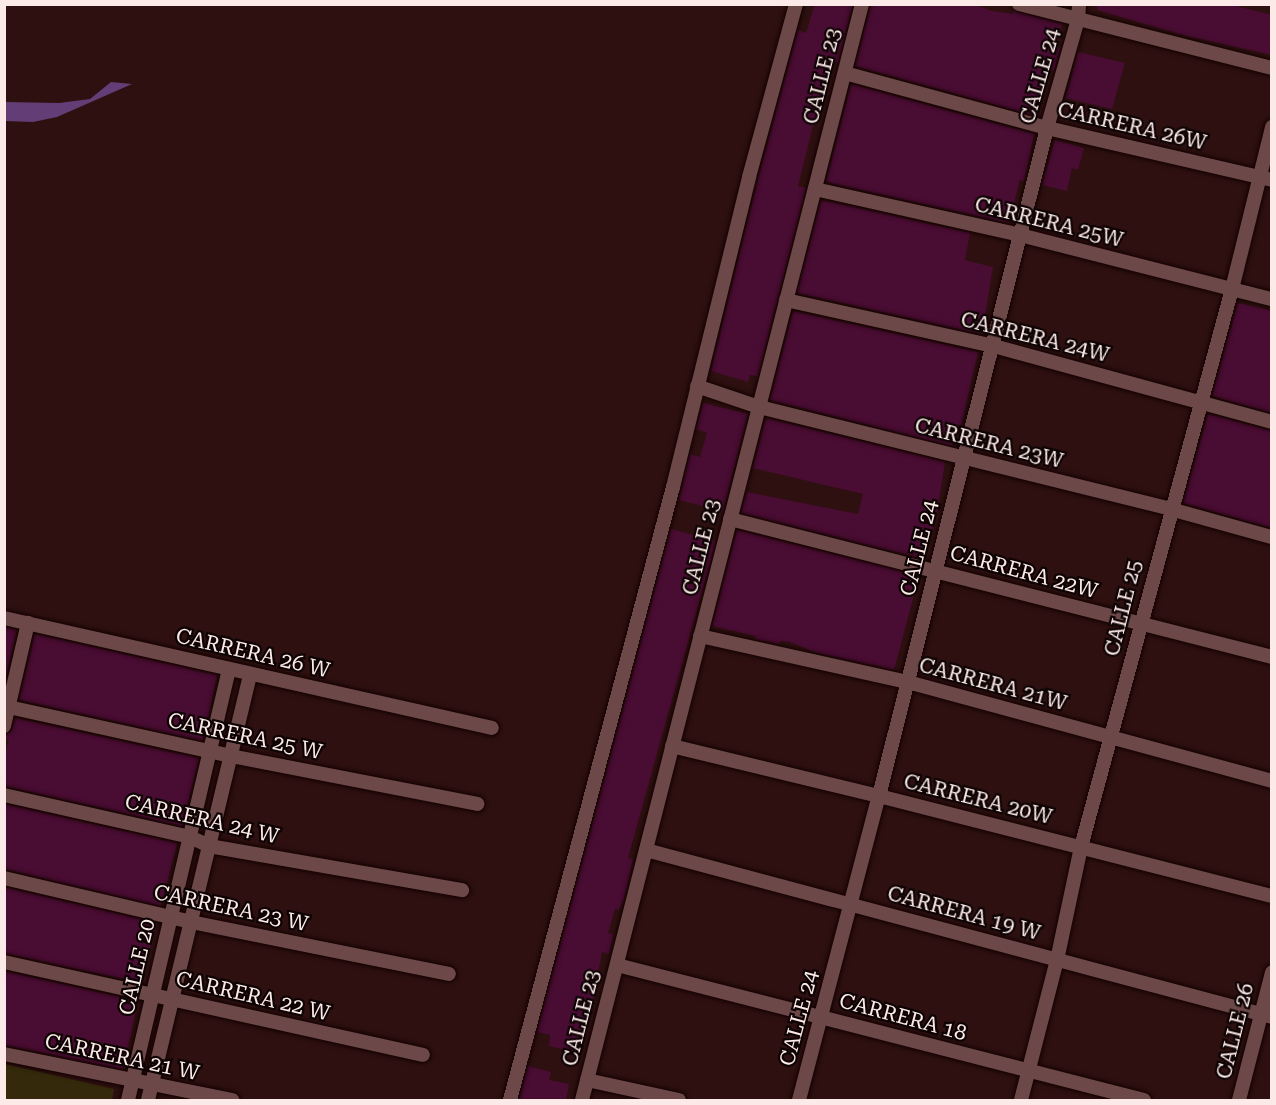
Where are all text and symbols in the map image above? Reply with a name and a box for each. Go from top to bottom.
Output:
street label: CALLE 23 [798,25,846,127]
street label: CALLE 24 [1014,25,1066,127]
street label: CARRERA 26W [1055,97,1209,155]
street label: CARRERA 25W [972,191,1126,253]
street label: CARRERA 24W [958,306,1112,368]
street label: CARRERA 23W [912,412,1066,474]
street label: CALLE 23 [677,496,725,598]
street label: CALLE 24 [895,497,943,599]
street label: CARRERA 22W [947,540,1101,604]
street label: CALLE 25 [1099,557,1147,659]
street label: CARRERA 26 W [174,623,332,683]
street label: CARRERA 21W [916,652,1070,716]
street label: CARRERA 25 W [165,707,325,765]
street label: CARRERA 20W [901,768,1055,830]
street label: CARRERA 24 W [123,789,281,849]
street label: CARRERA 23 W [151,879,311,937]
street label: CARRERA 19 W [885,880,1043,946]
street label: CALLE 20 [114,916,160,1018]
street label: CARRERA 22 W [174,966,332,1026]
street label: CALLE 23 [557,967,605,1069]
street label: CALLE 24 [774,967,824,1069]
street label: CALLE 26 [1211,980,1259,1082]
street label: CARRERA 18 [837,988,969,1046]
street label: CARRERA 21 W [42,1028,202,1086]

